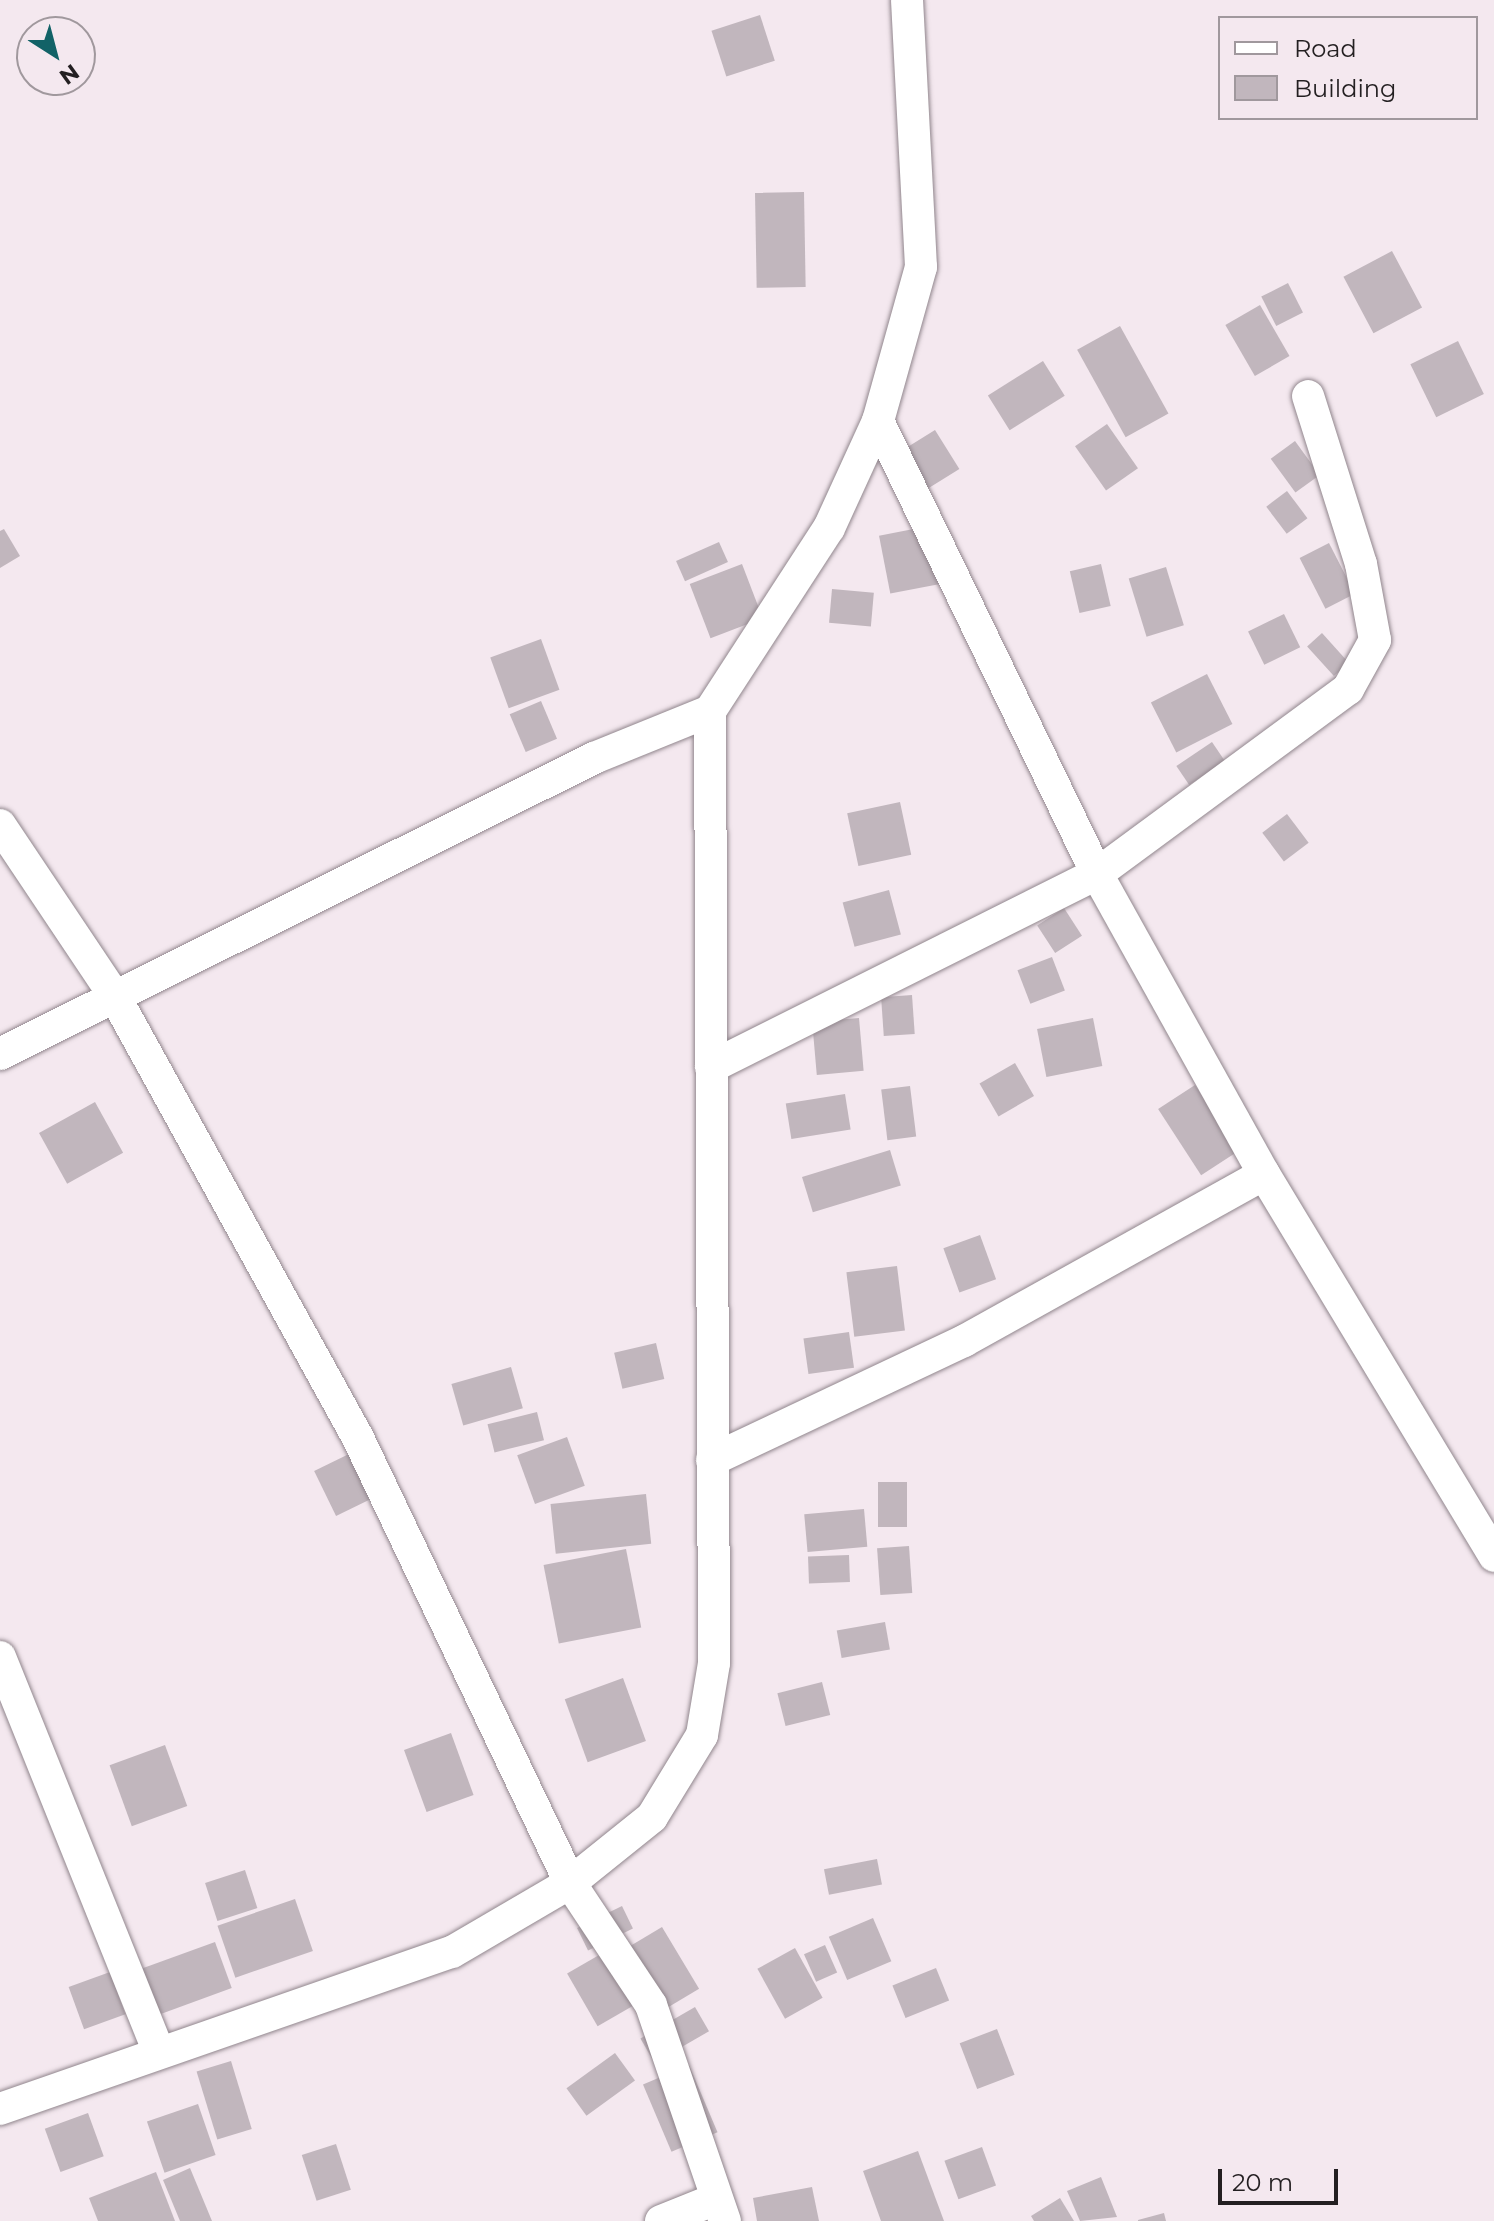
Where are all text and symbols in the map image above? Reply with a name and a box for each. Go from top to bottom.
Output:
north arrow [16,16,96,96]
legend [1218,16,1478,120]
text: Road [1294,34,1357,63]
text: N [54,58,84,90]
text: Building [1294,74,1397,103]
scale bar [1222,2153,1342,2203]
text: 20 m [1232,2168,1293,2197]

